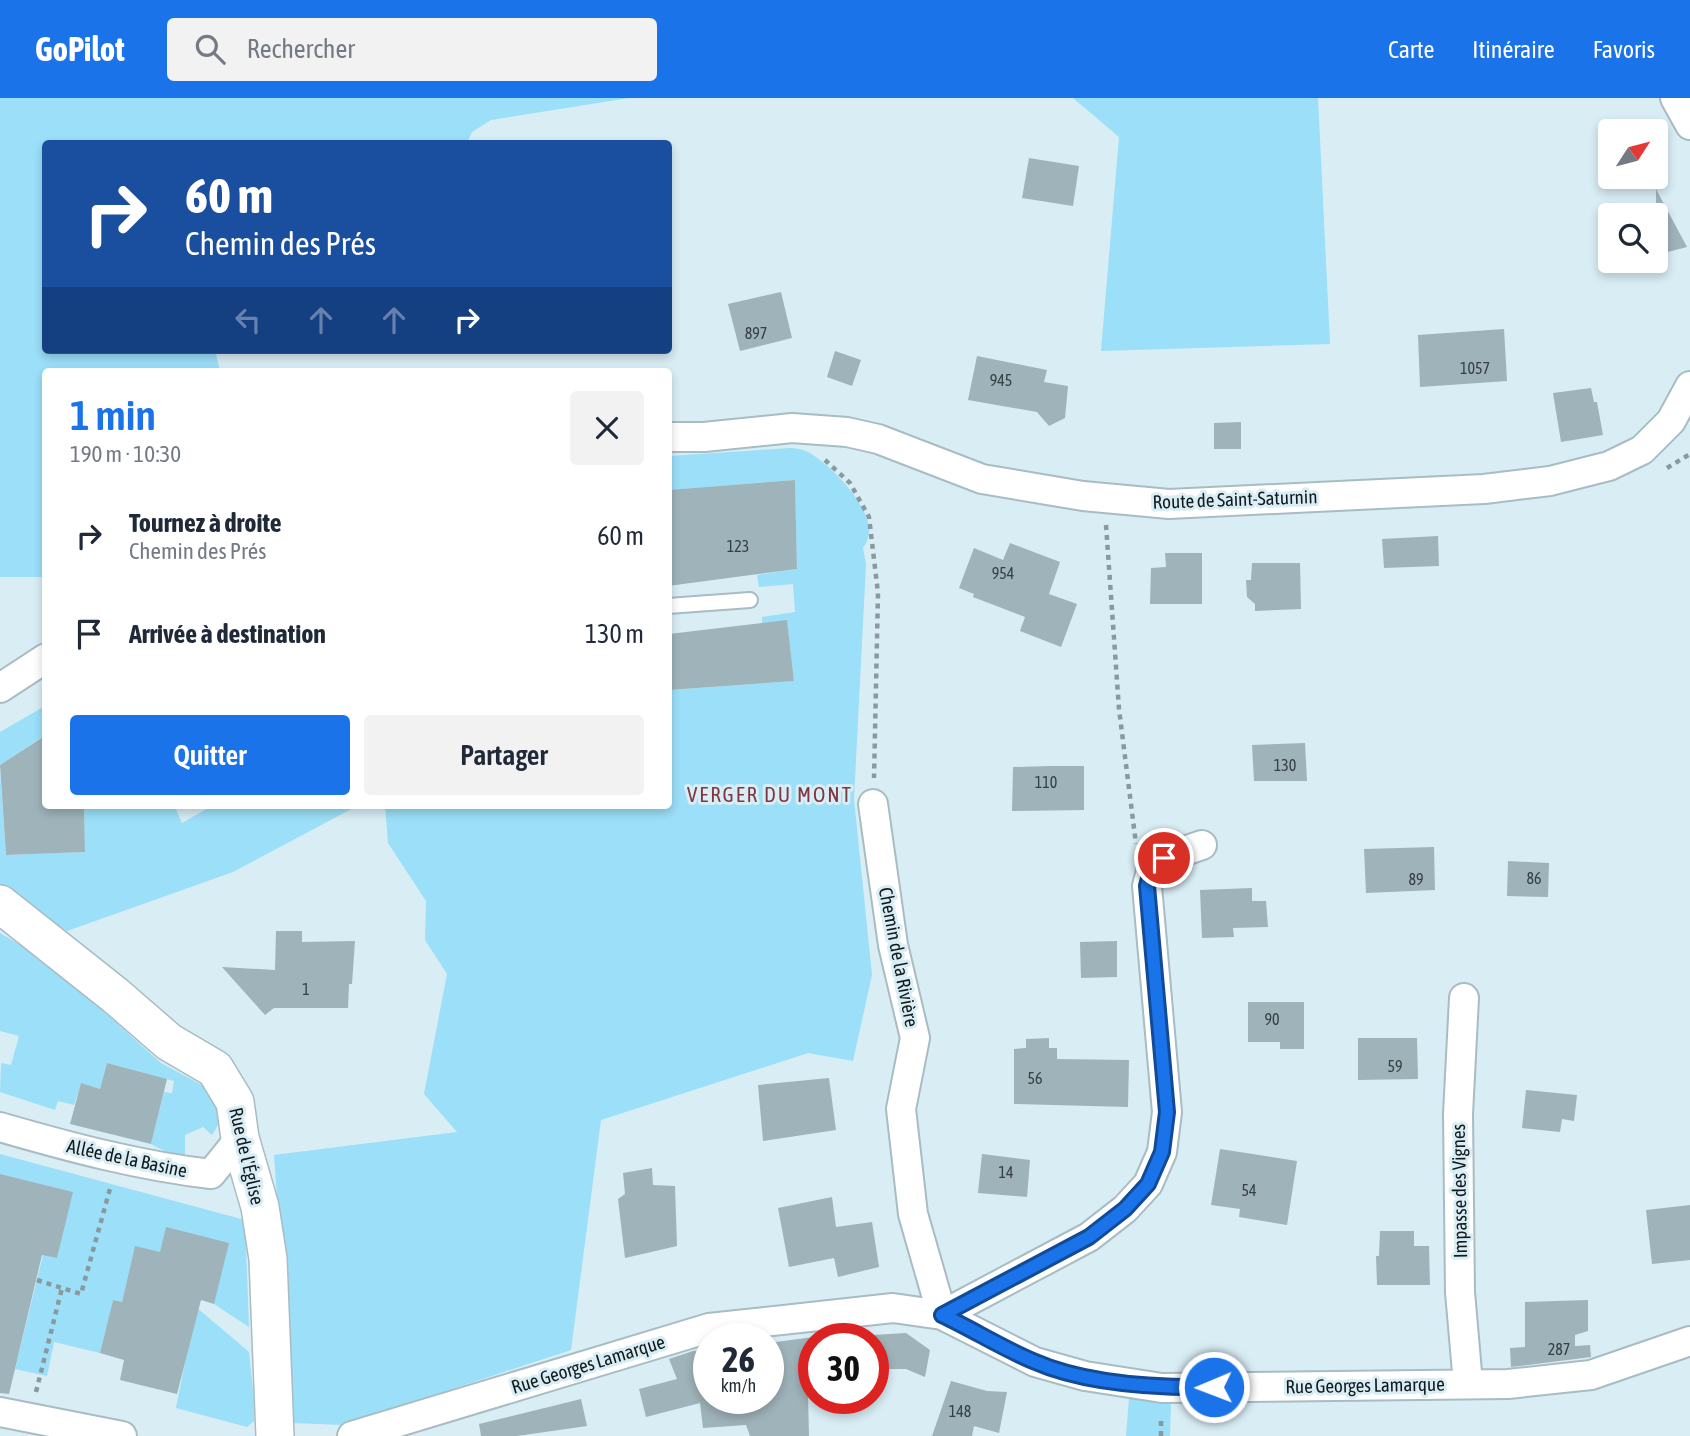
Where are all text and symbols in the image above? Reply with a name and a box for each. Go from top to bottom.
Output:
search box [167,18,657,81]
text: GoPilot [35,30,125,68]
icon: search [191,30,229,68]
text: Rechercher [247,34,355,64]
text: Carte [1388,36,1434,63]
text: Itinéraire [1472,36,1555,63]
text: Favoris [1593,36,1655,63]
north arrow [1598,119,1668,189]
map controls [1598,119,1668,273]
text: 60 m [185,167,273,223]
icon: right [70,168,161,259]
button: search [1598,203,1668,273]
text: Chemin des Prés [185,225,376,262]
icon: left [229,301,267,339]
icon: ahead [302,301,340,339]
icon: ahead [375,301,413,339]
icon: right [448,301,486,339]
house number: 897 [745,324,767,342]
house number: 1057 [1460,359,1490,377]
house number: 945 [990,371,1012,389]
text: 1 min [70,391,156,439]
button: close [570,391,644,465]
text: 190 m · 10:30 [70,441,181,467]
street label: Route de Saint-Saturnin [1152,485,1318,513]
text: Tournez à droite [129,508,282,538]
icon: right [70,517,108,555]
text: 60 m [597,521,644,551]
house number: 123 [727,537,749,555]
text: Chemin des Prés [129,538,266,564]
house number: 954 [992,564,1014,582]
icon: arrive [70,615,108,653]
text: Arrivée à destination [129,619,326,649]
text: 130 m [585,619,644,649]
button: Quitter [70,715,350,795]
button: Partager [364,715,644,795]
house number: 130 [1274,756,1296,774]
house number: 110 [1035,773,1057,791]
district label: VERGER DU MONT [687,782,853,806]
pin [1134,828,1194,888]
icon: arrive [1145,839,1183,877]
house number: 86 [1526,869,1542,887]
house number: 89 [1408,870,1424,888]
street label: Chemin de la Rivière [875,885,923,1029]
house number: 1 [302,980,310,998]
house number: 90 [1264,1010,1280,1028]
house number: 59 [1387,1057,1403,1075]
house number: 56 [1027,1069,1043,1087]
street label: Rue de l'Église [225,1105,269,1207]
street label: Impasse des Vignes [1447,1123,1471,1258]
street label: Allée de la Basine [65,1135,189,1181]
house number: 14 [998,1163,1014,1181]
house number: 54 [1241,1181,1257,1199]
speed limit sign: 30 [798,1323,889,1414]
street label: Rue Georges Lamarque [509,1330,667,1398]
text: 26 [722,1339,755,1379]
house number: 287 [1548,1340,1570,1358]
position arrow [1177,1350,1251,1424]
street label: Rue Georges Lamarque [1285,1373,1445,1397]
text: km/h [721,1375,756,1396]
house number: 148 [949,1402,971,1420]

